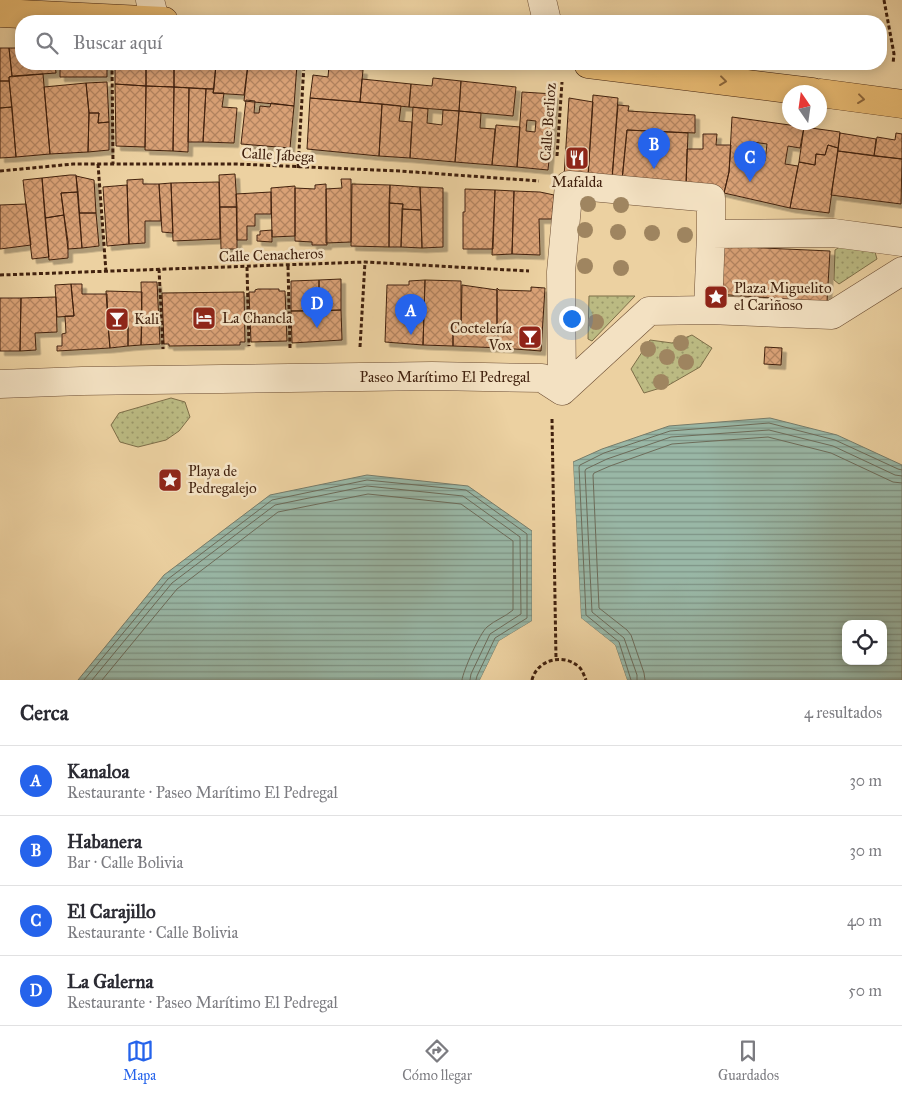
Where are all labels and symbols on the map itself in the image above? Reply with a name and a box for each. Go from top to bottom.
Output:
one-way arrow [719,75,727,86]
street label: Calle Berlioz [536,82,560,162]
north arrow [782,85,827,130]
one-way arrow [857,93,865,104]
pin: B [638,128,670,169]
pin: C [734,141,766,182]
street label: Calle Jábega [241,144,316,167]
restaurant icon: Mafalda [564,145,590,171]
place label: Mafalda [551,173,603,191]
street label: Calle Cenacheros [218,244,324,266]
place label: Plaza Miguelito el Cariñoso [734,279,832,314]
place icon: Plaza Miguelito el Cariñoso [703,284,729,310]
pin: D [301,287,333,328]
pin: A [395,294,427,335]
hotel icon: La Chancla [191,305,217,331]
bar icon: Kali [104,306,130,332]
your location [559,306,585,332]
place label: La Chancla [222,309,293,327]
place label: Kali [134,310,159,328]
place label: Coctelería Vox [450,319,513,354]
bar icon: Coctelería Vox [517,324,543,350]
street label: Paseo Marítimo El Pedregal [360,368,531,386]
place label: Playa de Pedregalejo [188,462,257,497]
place icon: Playa de Pedregalejo [157,467,183,493]

